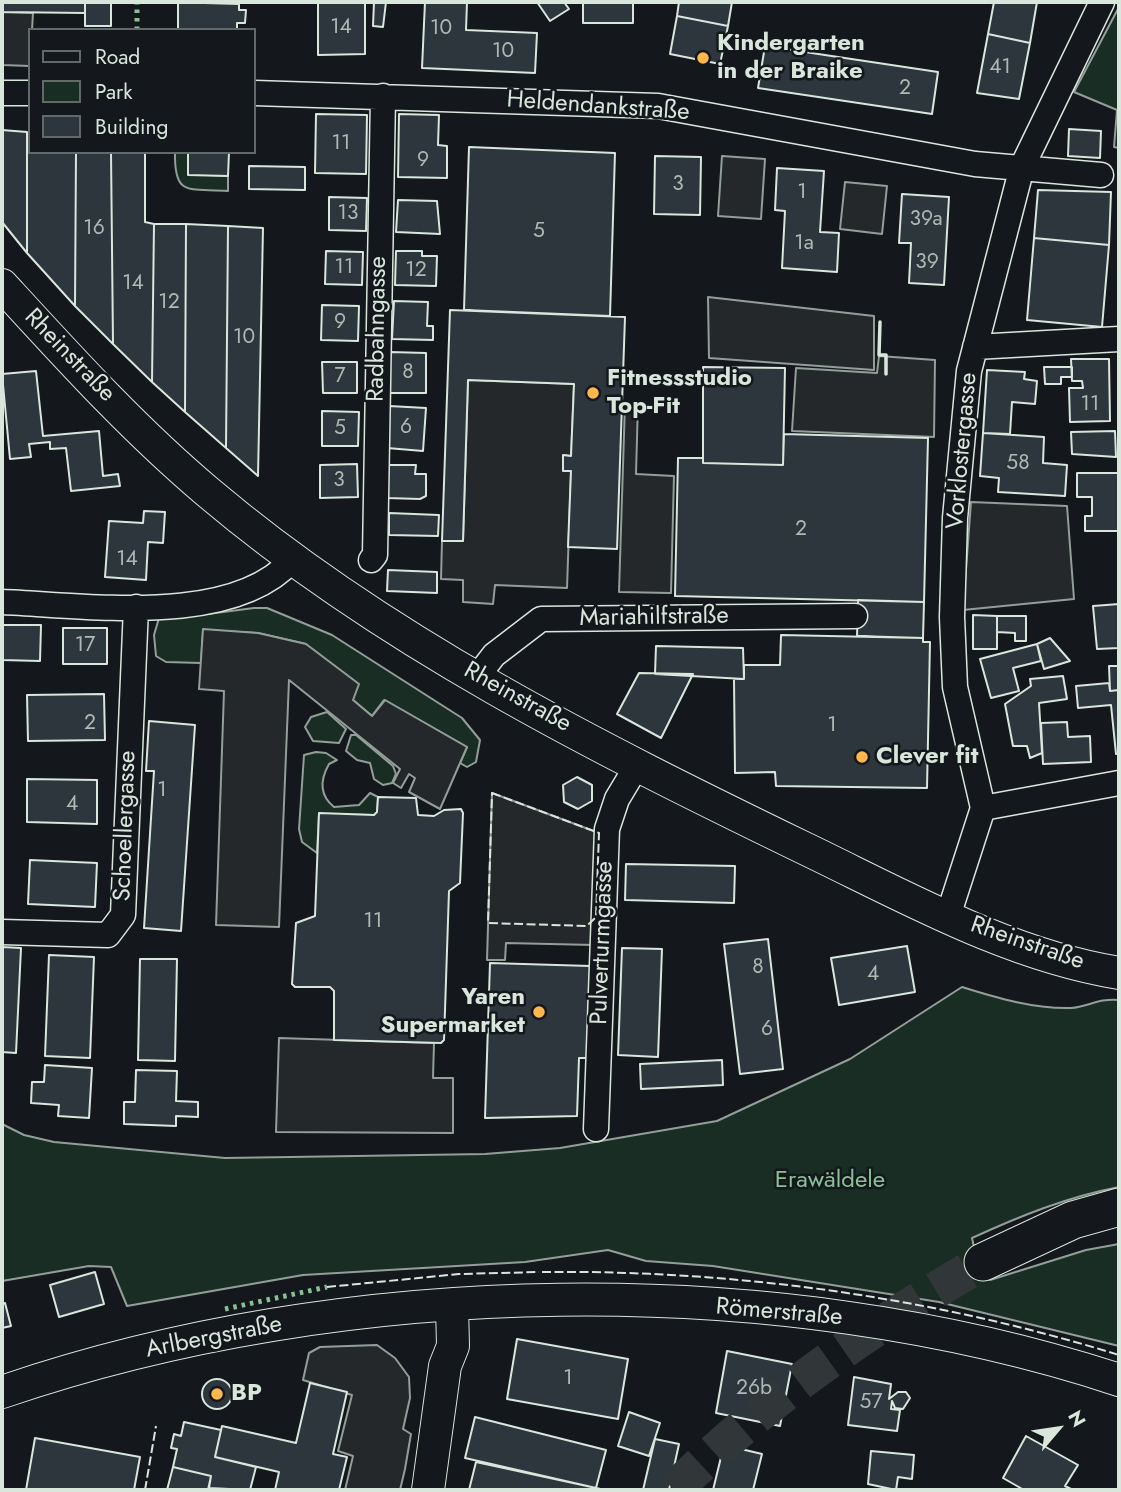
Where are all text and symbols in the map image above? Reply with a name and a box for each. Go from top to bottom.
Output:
house number: 14 [330,15,352,41]
house number: 10 [430,16,452,42]
legend [28,28,256,154]
place label: Kindergarten in der Braike [717,30,865,86]
house number: 10 [492,39,514,65]
text: Road [95,42,140,72]
marker: Kindergarten in der Braike [695,50,711,66]
house number: 41 [989,55,1011,81]
house number: 2 [899,76,911,102]
text: Park [95,77,132,107]
street label: Heldendankstraße [506,86,690,128]
text: Building [95,112,168,142]
house number: 11 [332,131,350,157]
house number: 9 [417,148,429,174]
house number: 3 [672,172,684,198]
house number: 1 [797,180,807,206]
house number: 13 [338,201,358,227]
house number: 39a [909,207,943,233]
house number: 16 [83,216,105,242]
house number: 5 [533,219,545,245]
house number: 1a [794,231,814,257]
house number: 39 [915,250,939,276]
house number: 11 [335,255,353,281]
street label: Radbahngasse [362,256,394,402]
house number: 12 [405,258,427,284]
house number: 14 [122,271,144,297]
house number: 12 [158,290,180,316]
street label: Rheinstraße [18,303,120,409]
house number: 9 [334,310,346,336]
house number: 10 [233,325,255,351]
house number: 8 [402,360,414,386]
house number: 7 [334,364,346,390]
place label: Fitnessstudio Top-Fit [607,365,752,421]
street label: Vorklostergasse [942,372,984,530]
marker: Fitnessstudio Top-Fit [585,385,601,401]
house number: 11 [1081,392,1099,418]
house number: 6 [400,415,412,441]
house number: 5 [334,416,346,442]
house number: 58 [1006,451,1030,477]
house number: 3 [333,468,345,494]
house number: 2 [795,517,807,543]
house number: 14 [116,547,138,573]
street label: Mariahilfstraße [579,602,729,634]
house number: 17 [75,633,95,659]
street label: Rheinstraße [458,657,576,739]
house number: 2 [84,711,96,737]
house number: 1 [827,713,837,739]
place label: Clever fit [876,743,978,771]
marker: Clever fit [854,749,870,765]
street label: Schoellergasse [109,750,143,902]
house number: 1 [157,778,167,804]
house number: 4 [66,792,78,818]
street label: Pulverturmgasse [586,861,620,1025]
house number: 11 [364,909,382,935]
street label: Rheinstraße [966,911,1088,977]
house number: 8 [752,955,764,981]
house number: 4 [867,962,879,988]
place label: Yaren Supermarket [380,984,525,1040]
marker: Yaren Supermarket [531,1004,547,1020]
house number: 6 [761,1017,773,1043]
park label: Erawäldele [775,1167,885,1195]
street label: Römerstraße [714,1293,844,1333]
street label: Arlbergstraße [143,1311,285,1365]
house number: 1 [563,1366,573,1392]
house number: 26b [736,1376,772,1402]
place label: BP [231,1380,262,1408]
marker: BP [209,1386,225,1402]
house number: 57 [860,1390,882,1416]
north arrow [1023,1394,1093,1464]
text: N [1061,1405,1092,1432]

